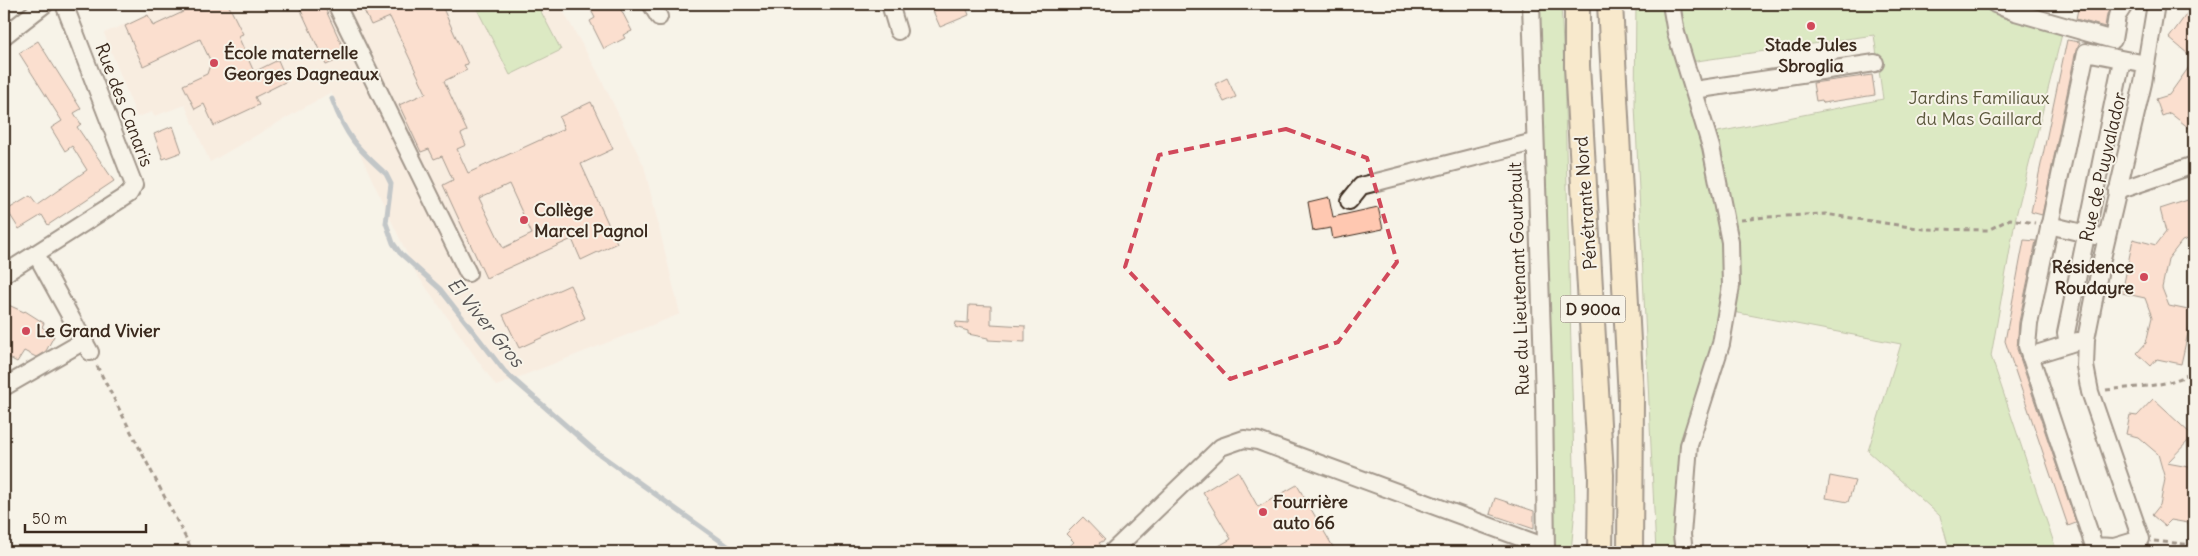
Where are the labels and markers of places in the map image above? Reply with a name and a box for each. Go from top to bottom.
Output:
marker: Stade Jules Sbroglia [1805,20,1817,32]
place label: Stade Jules Sbroglia [1765,33,1857,77]
place label: École maternelle Georges Dagneaux [224,41,379,85]
marker: École maternelle Georges Dagneaux [208,57,220,69]
place label: Collège Marcel Pagnol [534,198,648,242]
marker: Collège Marcel Pagnol [518,214,530,226]
place label: Résidence Roudayre [2052,255,2134,299]
marker: Résidence Roudayre [2138,271,2150,283]
place label: Le Grand Vivier [36,319,161,342]
marker: Le Grand Vivier [20,325,32,337]
place label: Fourrière auto 66 [1273,490,1348,534]
marker: Fourrière auto 66 [1257,506,1269,518]

